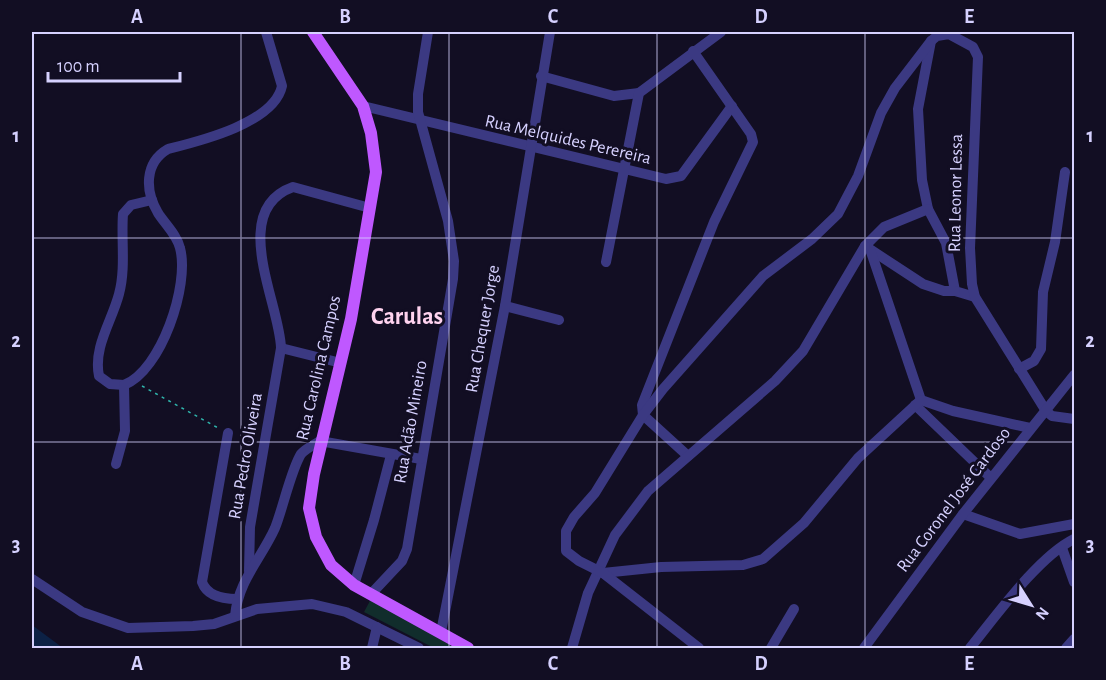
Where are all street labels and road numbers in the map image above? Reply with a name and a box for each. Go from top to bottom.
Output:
street label: Rua Melquides Perereira [483,112,653,168]
street label: Rua Leonor Lessa [946,134,966,252]
street label: Rua Chequer Jorge [463,264,503,394]
street label: Rua Carolina Campos [294,294,344,442]
street label: Rua Adão Mineiro [391,359,431,485]
street label: Rua Pedro Oliveira [226,391,266,521]
street label: Rua Coronel José Cardoso [894,424,1014,576]

